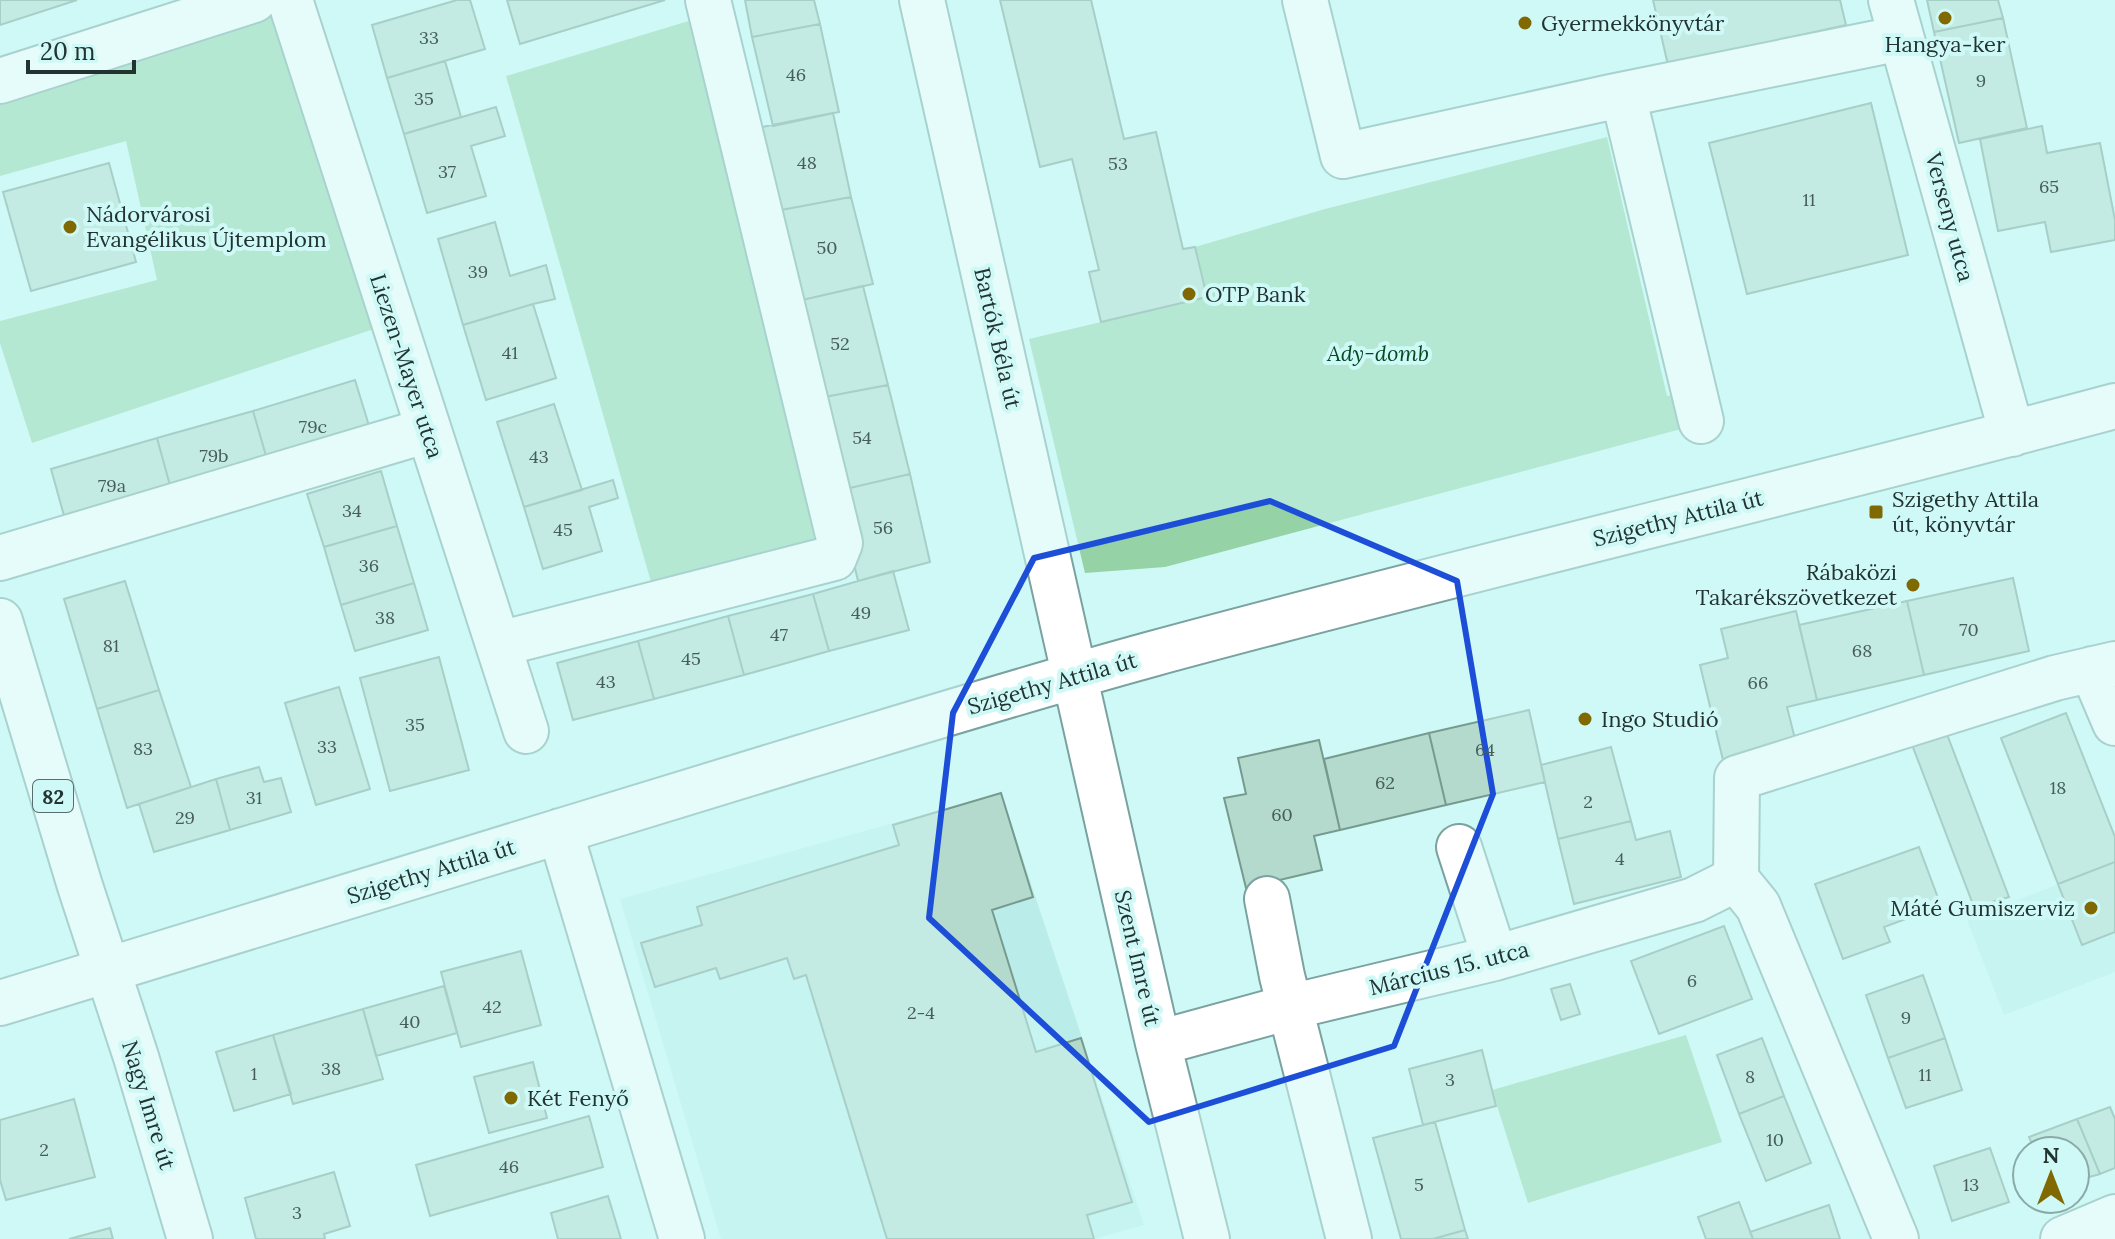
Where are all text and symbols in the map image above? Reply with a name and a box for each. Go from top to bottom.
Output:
place label: Gyermekkönyvtár [1541,9,1725,37]
marker: Hangya-ker [1936,9,1954,27]
marker: Gyermekkönyvtár [1516,14,1534,32]
scale bar [28,24,134,74]
house number: 33 [419,26,439,49]
place label: Hangya-ker [1884,30,2006,58]
text: 20 m [40,36,96,67]
house number: 46 [786,63,806,86]
house number: 9 [1976,69,1986,92]
house number: 35 [414,87,434,110]
street label: Verseny utca [1919,148,1981,285]
house number: 48 [797,151,817,174]
house number: 53 [1108,152,1128,175]
house number: 37 [438,160,456,183]
house number: 65 [2039,175,2059,198]
house number: 11 [1802,188,1816,211]
place label: Nádorvárosi Evangélikus Újtemplom [86,200,327,253]
marker: Nádorvárosi Evangélikus Újtemplom [61,218,79,236]
house number: 50 [817,236,838,259]
house number: 39 [468,260,488,283]
street label: Bartók Béla út [968,265,1028,412]
street label: Liezen-Mayer utca [364,270,450,462]
place label: OTP Bank [1205,280,1306,308]
marker: OTP Bank [1180,285,1198,303]
house number: 52 [830,332,850,355]
park label: Ady-domb [1326,339,1429,367]
house number: 41 [502,341,518,364]
house number: 79c [299,415,327,438]
house number: 54 [852,426,872,449]
house number: 79b [199,444,229,467]
house number: 43 [529,445,549,468]
house number: 79a [98,474,126,497]
street label: Szigethy Attila út [1590,483,1767,553]
place label: Szigethy Attila út, könyvtár [1892,485,2039,538]
house number: 34 [342,499,362,522]
marker: Szigethy Attila út, könyvtár [1867,503,1885,521]
house number: 56 [873,516,893,539]
house number: 45 [553,518,573,541]
house number: 36 [359,554,379,577]
place label: Rábaközi Takarékszövetkezet [1696,558,1897,611]
marker: Rábaközi Takarékszövetkezet [1904,576,1922,594]
house number: 49 [851,601,871,624]
house number: 38 [375,606,395,629]
house number: 70 [1959,618,1979,641]
house number: 47 [770,623,788,646]
house number: 81 [103,634,119,657]
house number: 68 [1852,639,1872,662]
street label: Szigethy Attila út [964,645,1140,721]
house number: 45 [681,647,701,670]
house number: 43 [596,670,616,693]
house number: 66 [1748,671,1768,694]
place label: Ingo Studió [1601,705,1719,733]
marker: Ingo Studió [1576,710,1594,728]
house number: 35 [405,713,425,736]
house number: 33 [317,735,337,758]
house number: 83 [133,737,153,760]
house number: 64 [1475,738,1495,761]
house number: 62 [1375,771,1395,794]
house number: 18 [2050,776,2066,799]
road number: 82 [33,780,73,812]
house number: 31 [246,786,262,809]
house number: 2 [1583,790,1593,813]
house number: 60 [1271,803,1293,826]
house number: 29 [175,806,195,829]
street label: Szigethy Attila út [343,832,519,910]
house number: 4 [1615,847,1625,870]
street label: Szent Imre út [1109,887,1167,1029]
place label: Máté Gumiszerviz [1890,894,2075,922]
marker: Máté Gumiszerviz [2082,899,2100,917]
street label: Március 15. utca [1366,935,1532,1001]
house number: 6 [1687,969,1697,992]
house number: 42 [482,995,502,1018]
house number: 2-4 [907,1001,935,1024]
house number: 9 [1901,1006,1911,1029]
house number: 40 [400,1010,420,1033]
street label: Nagy Imre út [116,1037,182,1173]
house number: 38 [321,1057,341,1080]
house number: 1 [251,1062,257,1085]
house number: 11 [1918,1063,1932,1086]
house number: 8 [1745,1065,1755,1088]
house number: 3 [1445,1068,1455,1091]
place label: Két Fenyő [527,1084,629,1112]
marker: Két Fenyő [502,1089,520,1107]
house number: 10 [1766,1128,1784,1151]
north arrow [2011,1135,2091,1215]
house number: 2 [39,1138,49,1161]
text: N [2042,1141,2060,1169]
house number: 46 [499,1155,519,1178]
house number: 5 [1414,1173,1424,1196]
house number: 13 [1963,1173,1979,1196]
house number: 3 [292,1201,302,1224]

